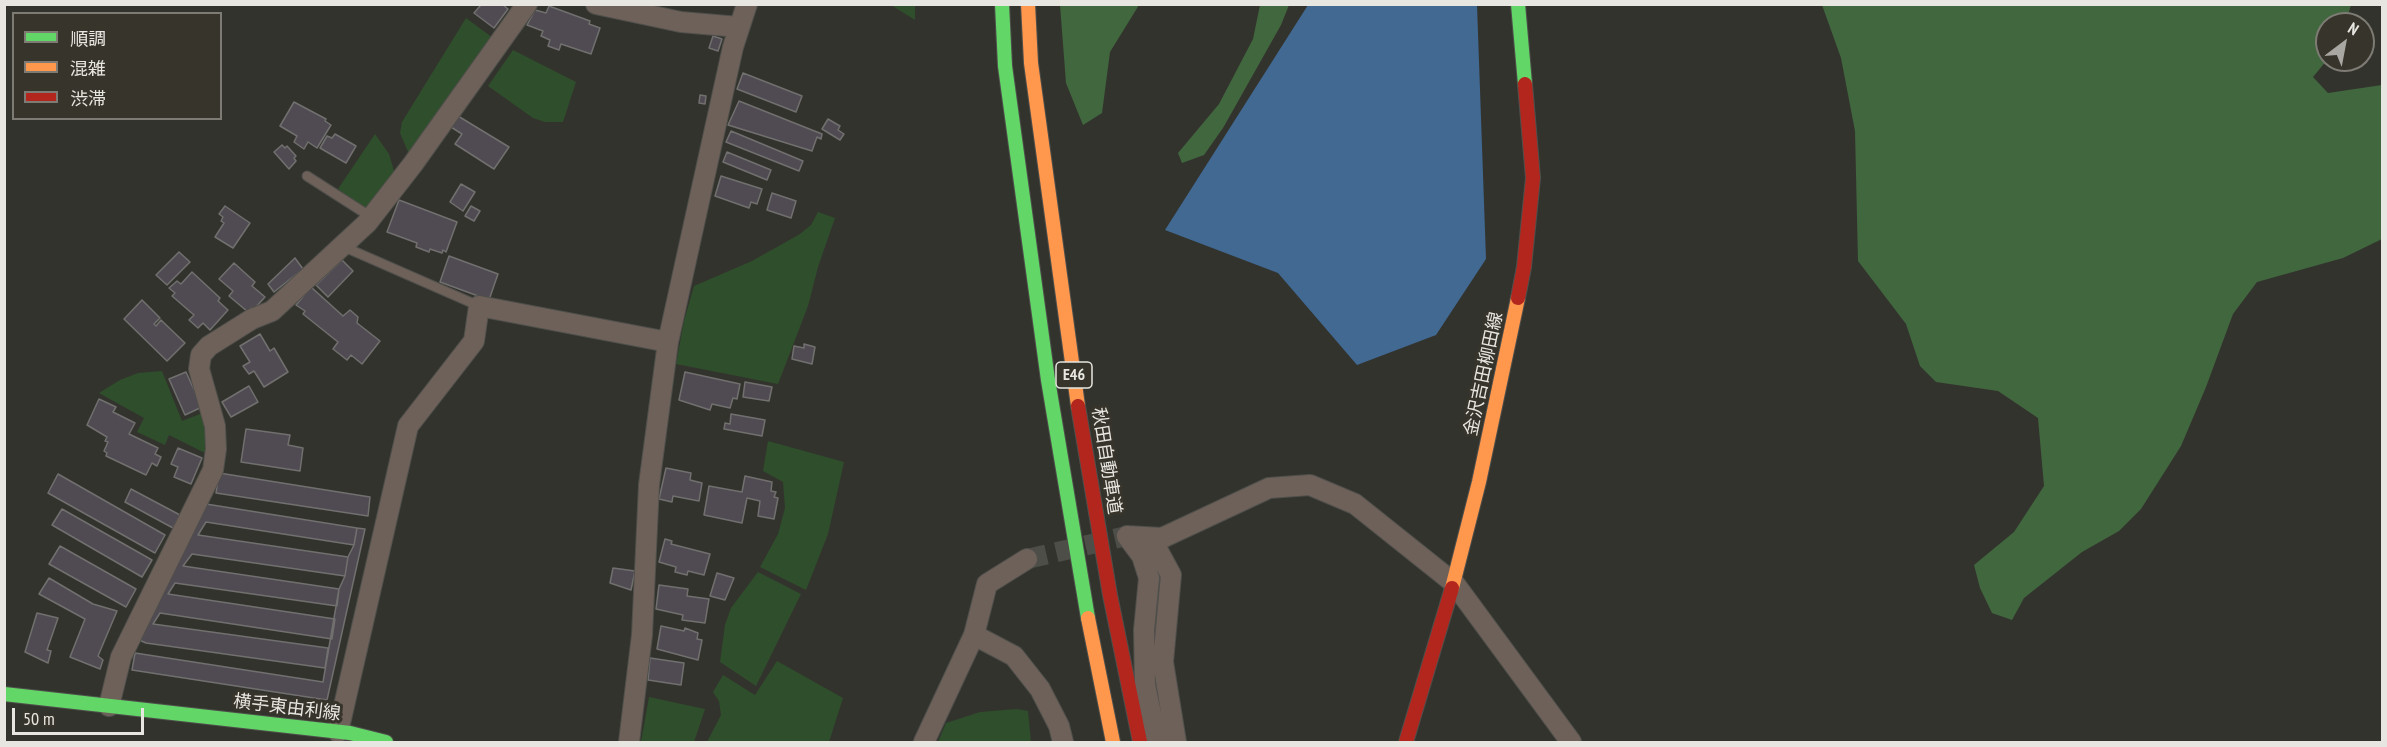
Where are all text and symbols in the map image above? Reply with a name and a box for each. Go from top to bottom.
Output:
legend [12,12,222,120]
north arrow [2315,12,2375,72]
text: N [2345,18,2362,39]
text: 順調 [70,27,106,50]
text: 混雑 [70,57,106,80]
text: 渋滞 [70,87,106,110]
street label: 金沢吉田柳田線 [1460,310,1508,438]
road number: E46 [1056,362,1092,388]
street label: 秋田自動車道 [1087,406,1125,516]
street label: 横手東由利線 [232,691,342,725]
scale bar [15,696,147,734]
text: 50 m [23,707,55,730]

